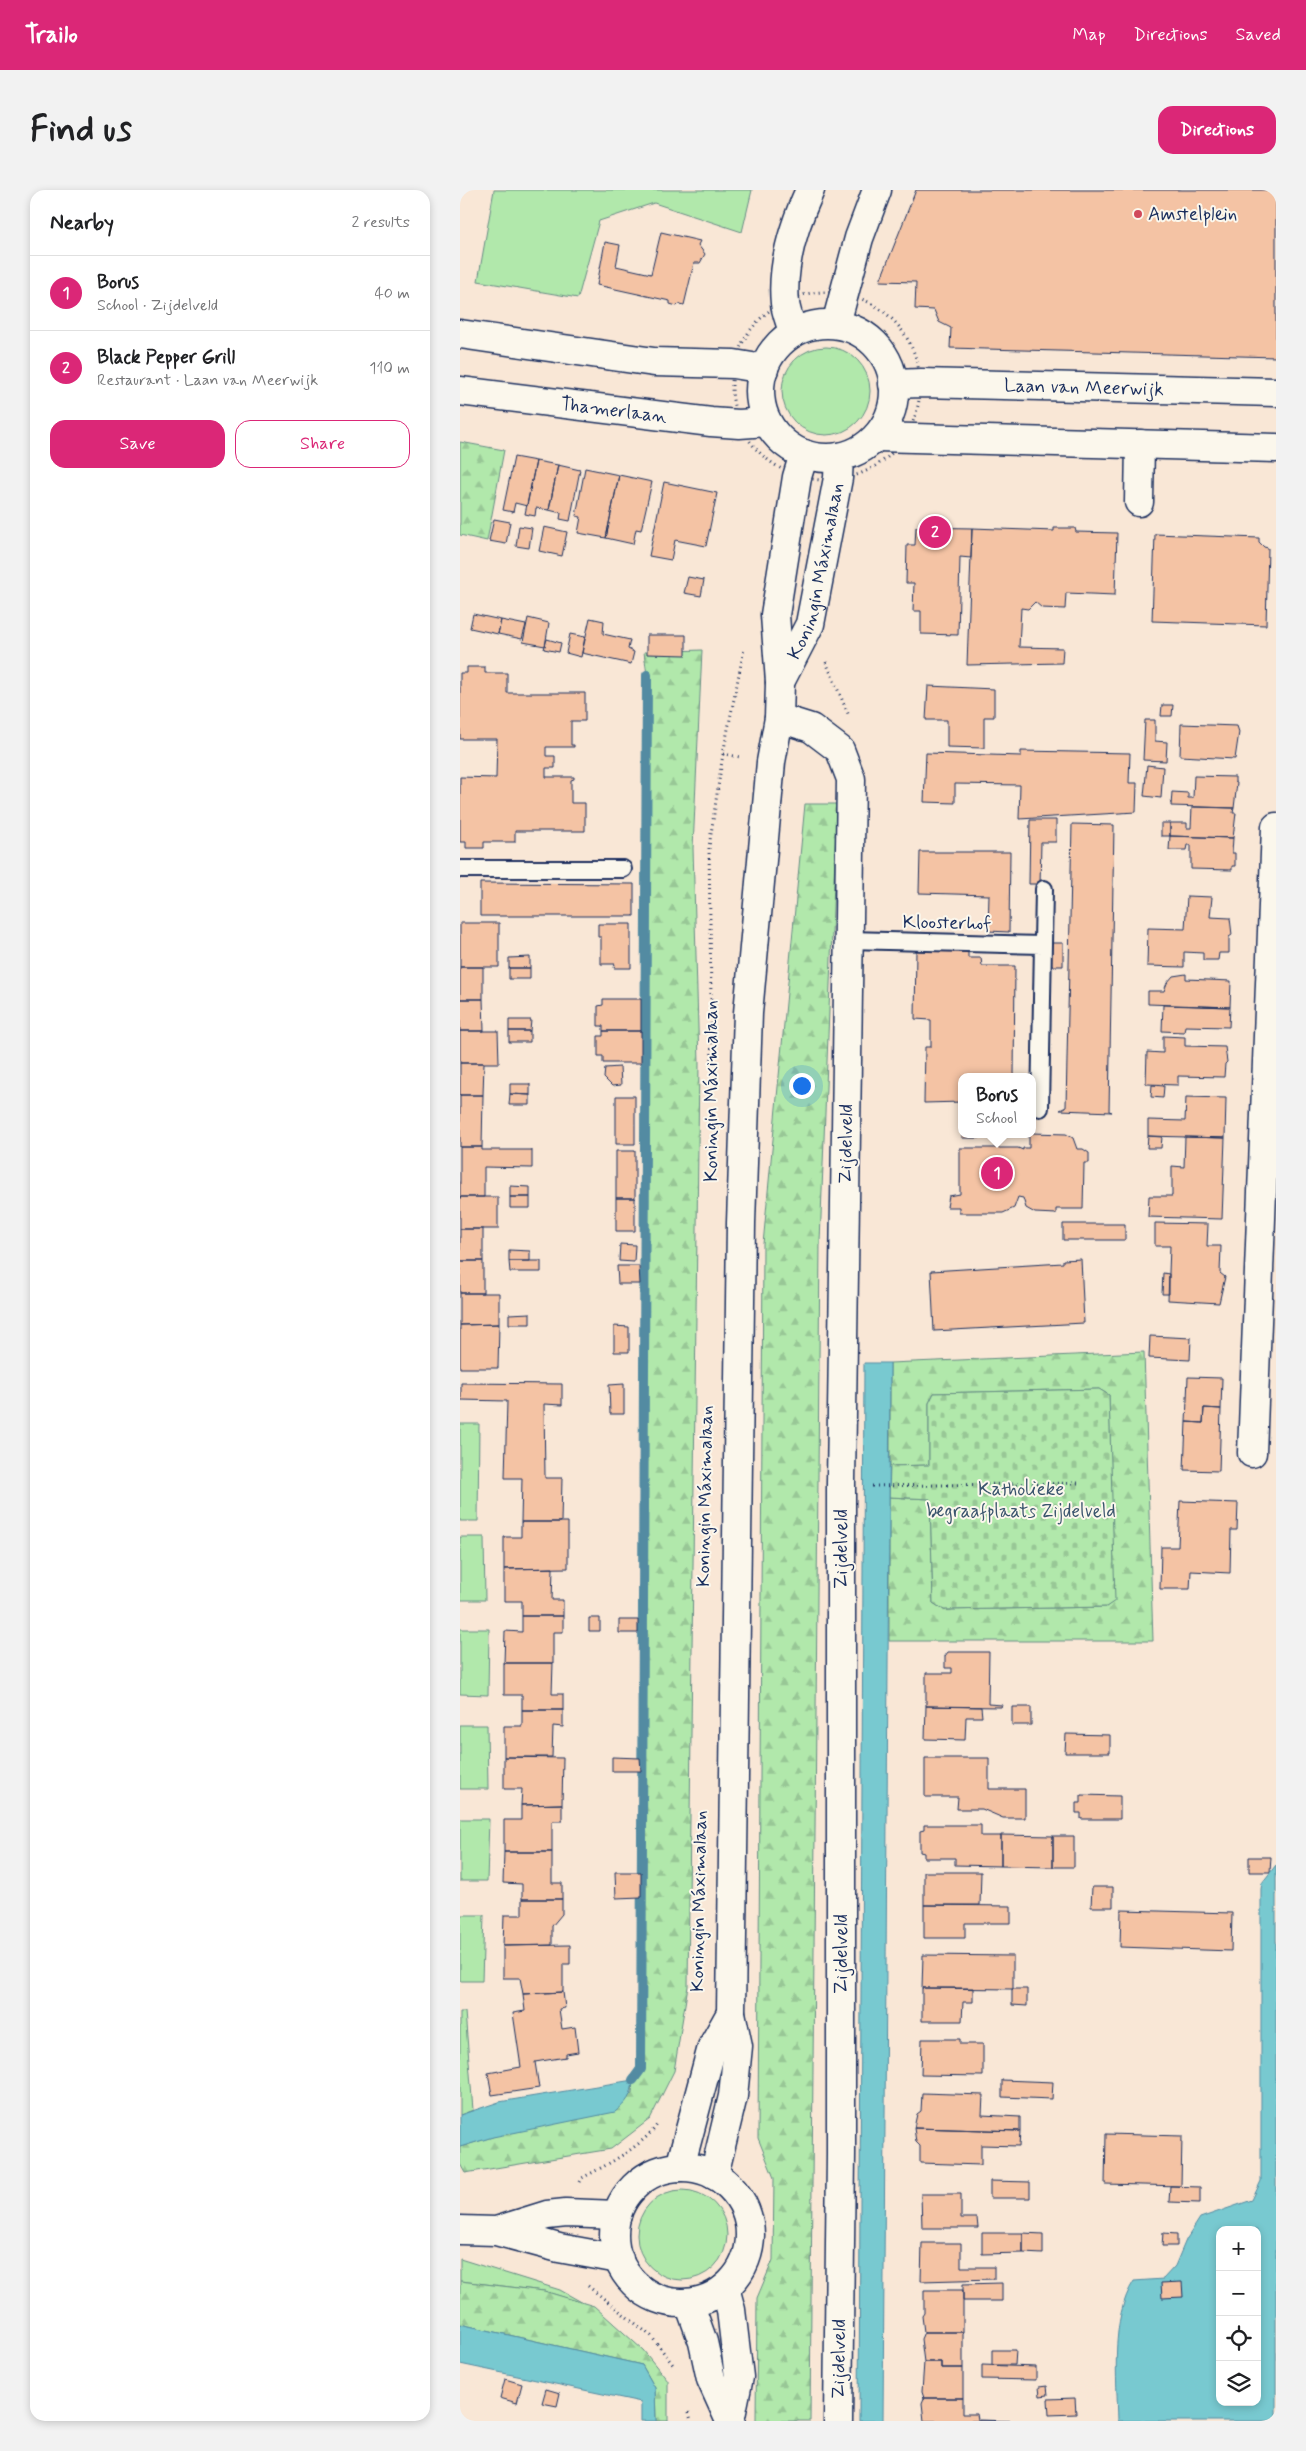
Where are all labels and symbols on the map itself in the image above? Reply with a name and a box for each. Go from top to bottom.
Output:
place label: Amstelplein [1148,202,1237,227]
marker: Amstelplein [1132,208,1144,220]
street label: Laan van Meerwijk [1004,373,1164,402]
street label: Thamerlaan [559,391,669,429]
street label: Koningin Máximalaan [781,481,849,664]
pin: 2 [919,513,951,551]
street label: Kloosterhof [902,910,992,936]
street label: Koningin Máximalaan [699,1000,725,1182]
your location [789,1073,815,1099]
street label: Zijdelveld [833,1104,860,1184]
pin: 1 [981,1154,1013,1192]
street label: Koningin Máximalaan [691,1405,720,1587]
park label: Katholieke begraafplaats Zijdelveld [926,1477,1116,1525]
street label: Zijdelveld [829,1509,855,1589]
street label: Koningin Máximalaan [685,1810,714,1992]
street label: Zijdelveld [829,1914,855,1994]
street label: Zijdelveld [826,2319,853,2399]

